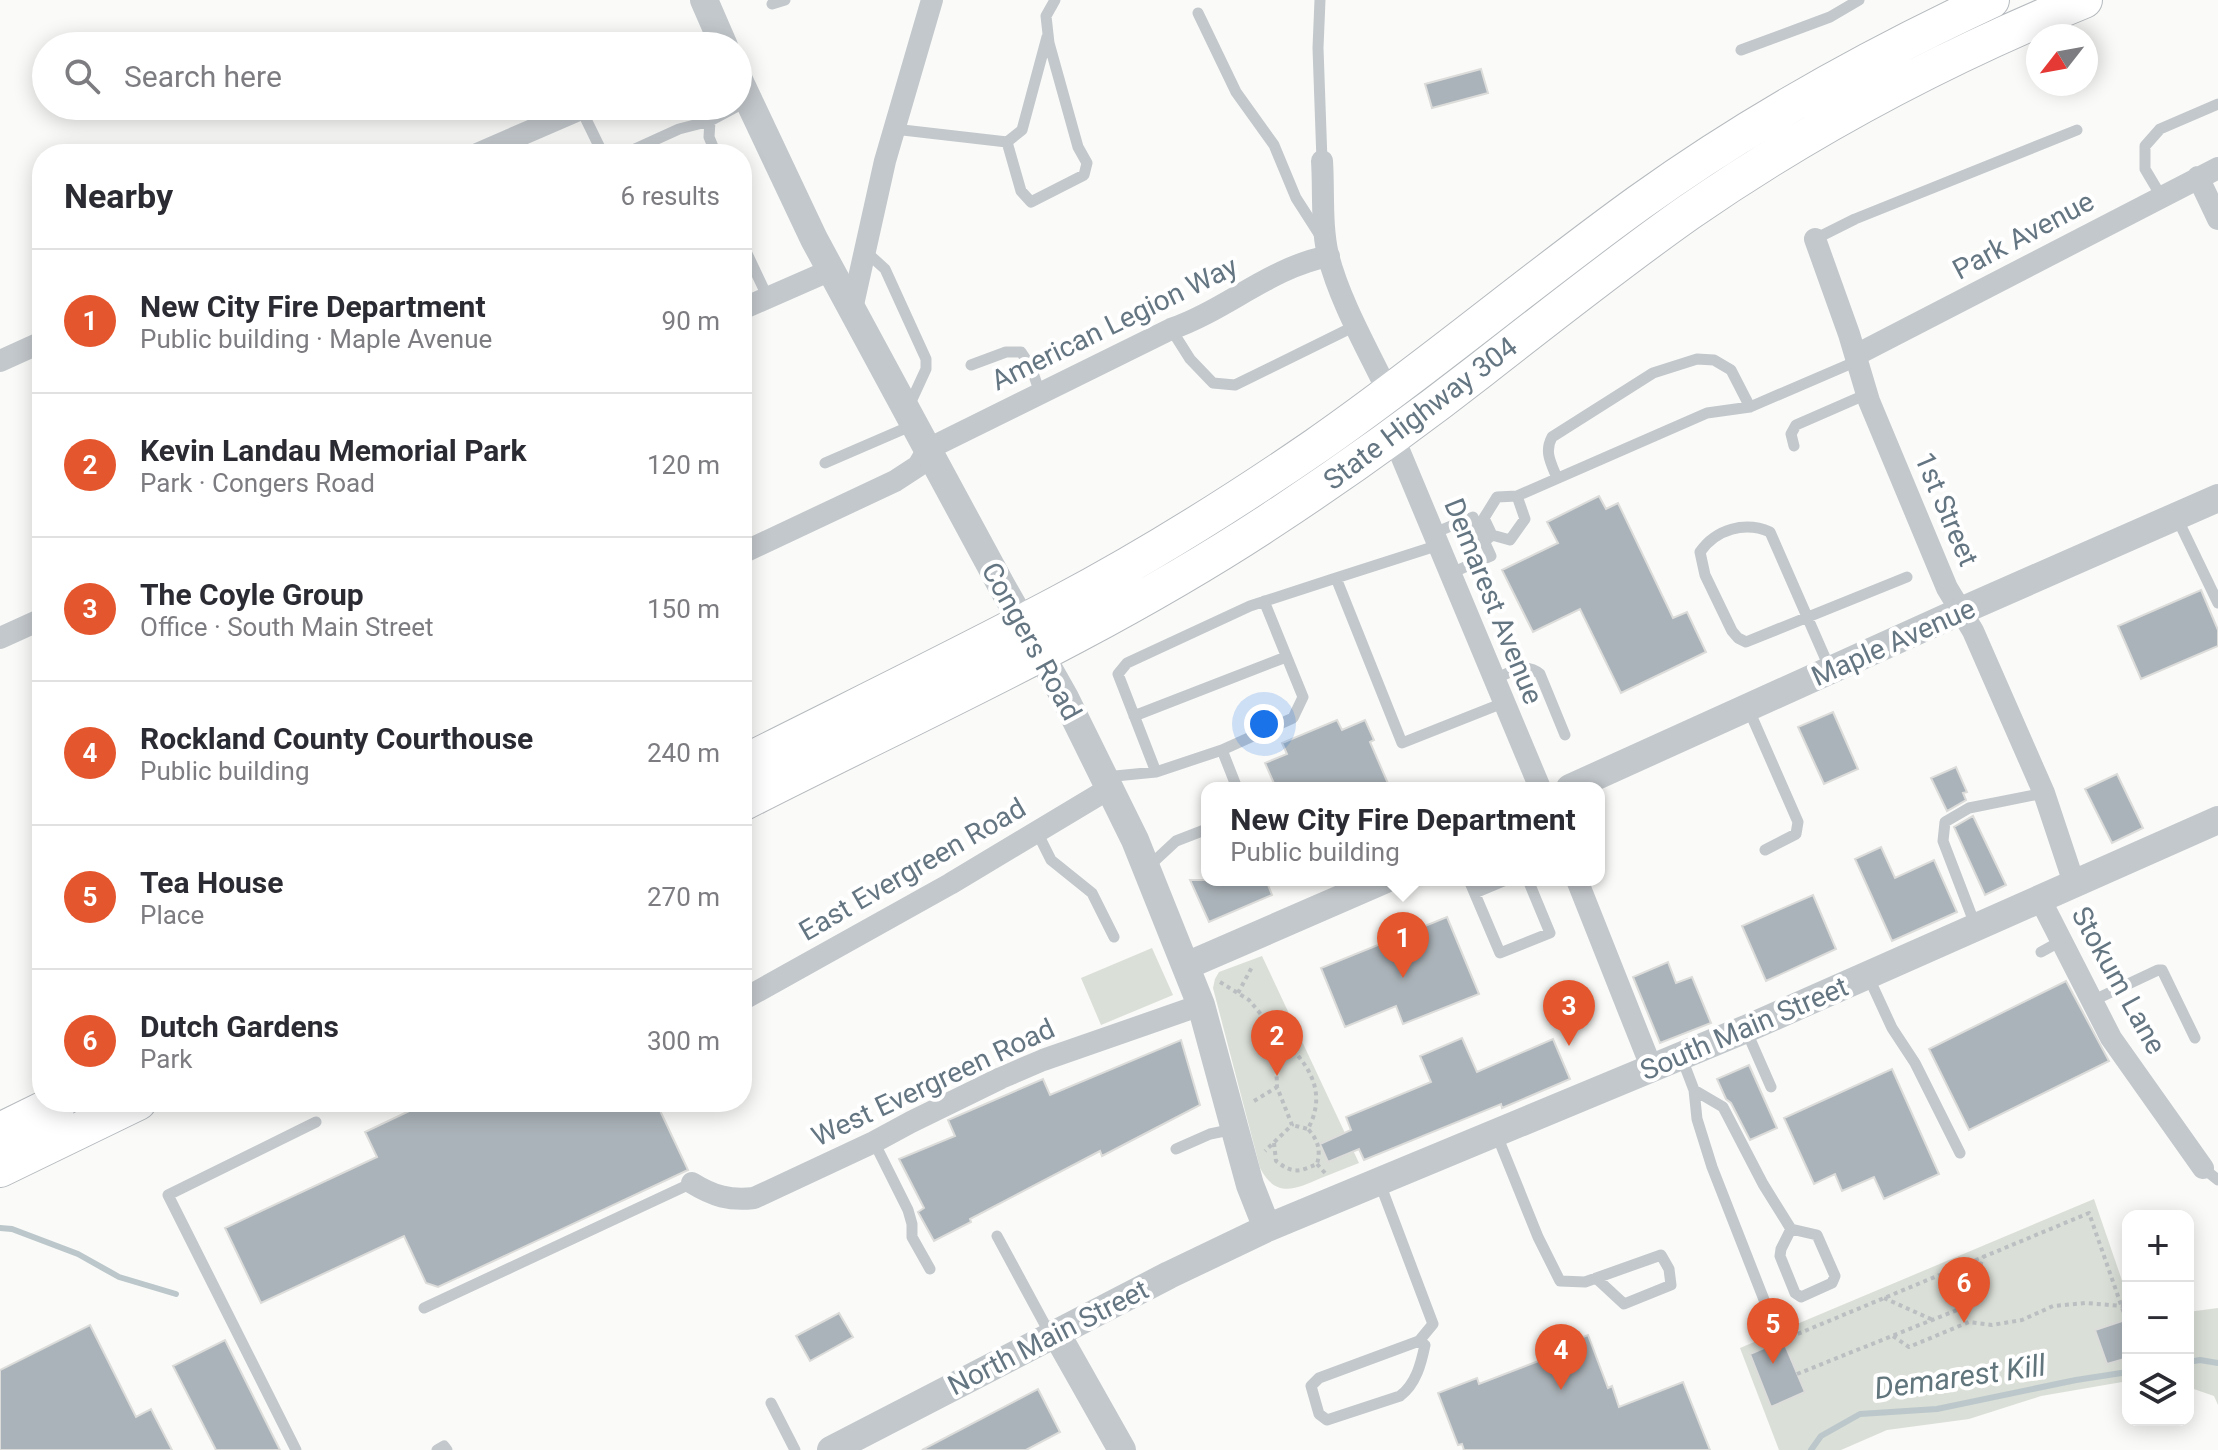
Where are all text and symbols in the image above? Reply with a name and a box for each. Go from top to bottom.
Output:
north arrow [2026,24,2098,96]
search box [32,32,752,120]
icon: search [60,54,104,98]
text: Search here [124,59,282,94]
text: Nearby [64,176,173,216]
text: 6 results [621,181,720,211]
street label: Park Avenue [1947,185,2099,286]
street label: American Legion Way [986,249,1243,397]
text: New City Fire Department [140,289,486,324]
text: 1 [83,306,97,336]
text: 90 m [662,306,720,336]
text: Public building · Maple Avenue [140,324,492,354]
street label: State Highway 304 [1317,330,1524,497]
text: Kevin Landau Memorial Park [140,433,526,468]
street label: 1st Street [1908,447,1985,571]
text: 2 [83,450,97,480]
text: 120 m [647,450,720,480]
text: Park · Congers Road [140,468,375,498]
street label: Demarest Avenue [1437,493,1550,709]
street label: Congers Road [975,557,1089,726]
text: The Coyle Group [140,577,364,612]
street label: Maple Avenue [1806,592,1980,693]
text: 3 [83,594,97,624]
text: 150 m [647,594,720,624]
text: Office · South Main Street [140,612,434,642]
your location [1244,704,1284,744]
text: Rockland County Courthouse [140,721,533,756]
text: 4 [83,738,97,768]
text: 240 m [647,738,720,768]
text: Public building [140,756,310,786]
popup [1201,782,1605,886]
street label: East Evergreen Road [793,791,1031,948]
text: New City Fire Department [1230,802,1576,837]
text: Public building [1230,837,1400,867]
text: Tea House [140,865,283,900]
text: 5 [83,882,97,912]
text: 270 m [647,882,720,912]
text: Place [140,900,204,930]
street label: Stokum Lane [2065,901,2173,1060]
pin: 1 [1377,912,1429,978]
street label: South Main Street [1635,970,1853,1087]
pin: 3 [1543,980,1595,1046]
text: Dutch Gardens [140,1009,339,1044]
pin: 2 [1251,1010,1303,1076]
street label: West Evergreen Road [807,1012,1060,1153]
text: 6 [83,1026,97,1056]
text: 300 m [647,1026,720,1056]
text: Park [140,1044,192,1074]
map controls [2122,1210,2194,1426]
button: + [2122,1210,2194,1282]
pin: 6 [1938,1257,1990,1323]
street label: North Main Street [943,1273,1154,1402]
button: − [2122,1282,2194,1354]
pin: 5 [1747,1298,1799,1364]
pin: 4 [1535,1324,1587,1390]
water label: Demarest Kill [1872,1347,2049,1406]
button: layers [2122,1354,2194,1426]

